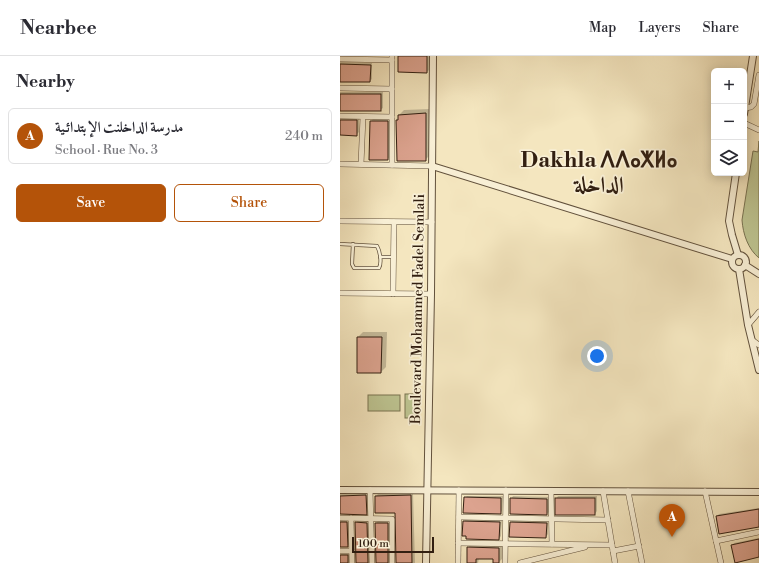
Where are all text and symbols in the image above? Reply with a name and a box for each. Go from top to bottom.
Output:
text: Nearbee [20,16,97,40]
text: Map [589,19,616,37]
text: Layers [638,19,681,37]
text: Share [703,19,739,37]
map controls [711,68,747,176]
button: + [711,68,747,104]
text: Nearby [16,71,75,93]
button: − [711,104,747,140]
text: مدرسة الداخلنت الإبتدائـية [55,118,183,137]
text: A [25,128,35,144]
text: 240 m [285,128,323,144]
button: layers [711,140,747,176]
text: School · Rue No. 3 [55,142,158,158]
district label: Dakhla ⴷⴷⴰⵅⵍⴰ الداخلة [521,147,677,199]
button: Save [16,184,166,222]
button: Share [174,184,324,222]
street label: Boulevard Mohammed Fadel Semlali [407,193,429,425]
your location [587,346,607,366]
pin: A [659,504,685,537]
scale bar [352,535,434,554]
text: 100 m [358,537,389,551]

